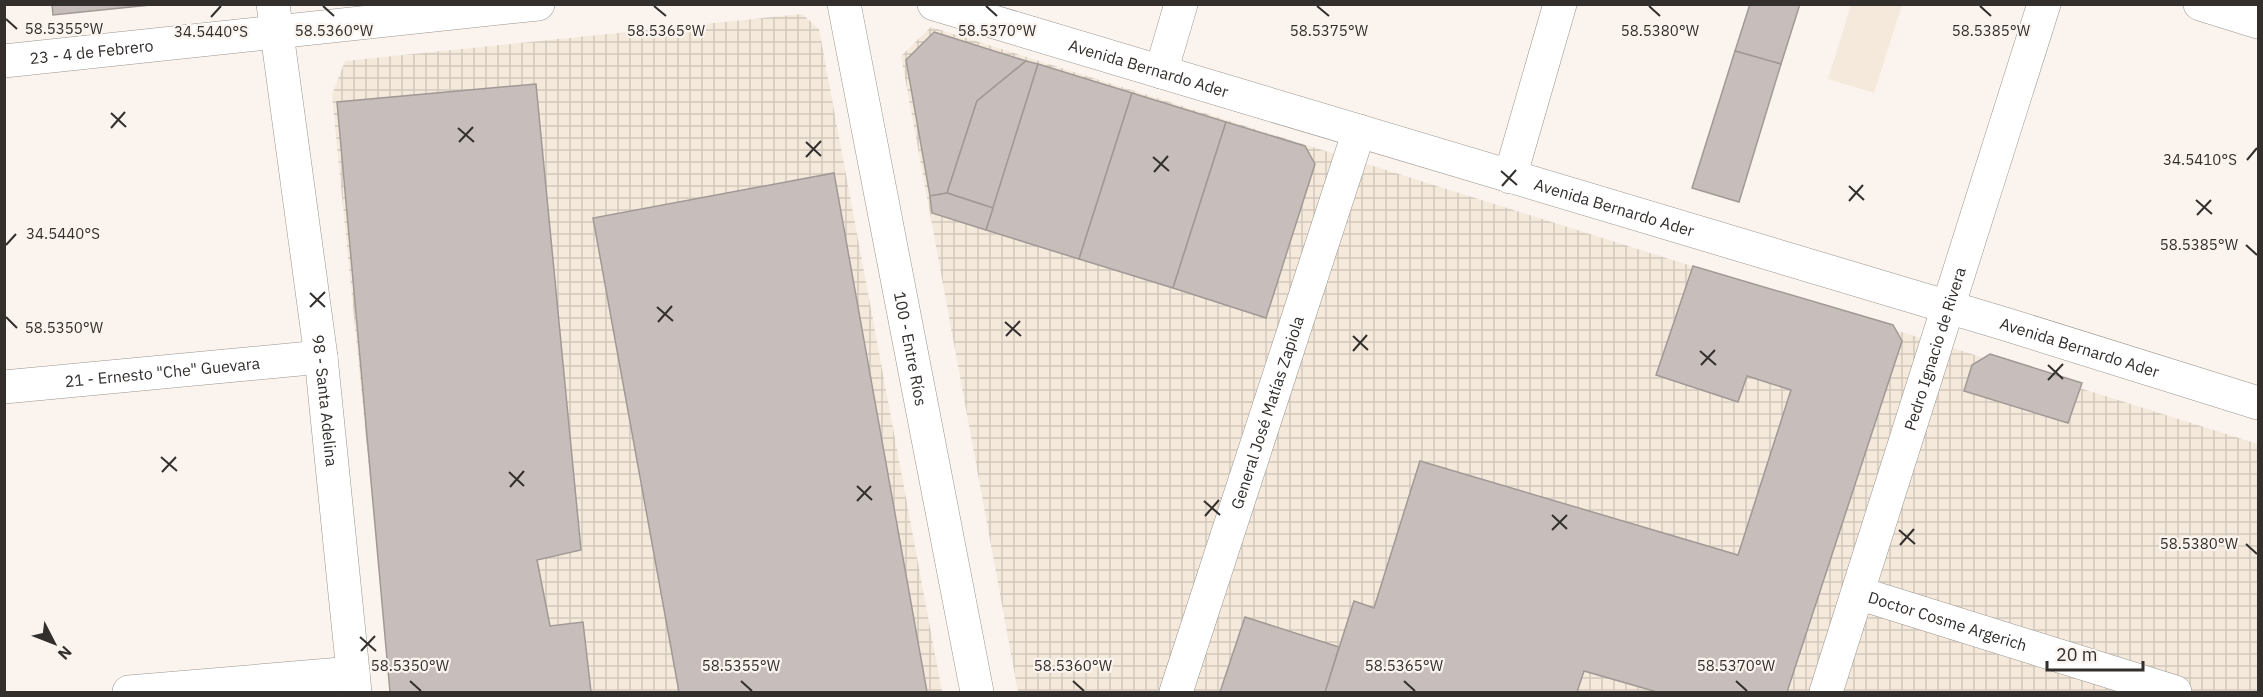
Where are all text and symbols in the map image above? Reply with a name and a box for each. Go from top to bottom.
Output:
text: 58.5355°W [25,19,104,38]
text: 58.5360°W [295,21,374,40]
text: 58.5365°W [627,21,706,40]
text: 58.5370°W [958,21,1037,40]
text: 58.5375°W [1290,21,1369,40]
text: 58.5380°W [1621,21,1700,40]
text: 58.5385°W [1952,21,2031,40]
text: 34.5440°S [174,22,248,41]
street label: 23 - 4 de Febrero [29,35,154,68]
street label: Avenida Bernardo Ader [1066,35,1231,102]
text: 34.5410°S [2163,150,2237,169]
street label: Avenida Bernardo Ader [1532,174,1697,241]
text: 34.5440°S [26,224,100,243]
text: 58.5385°W [2160,235,2239,254]
street label: Pedro Ignacio de Rivera [1899,264,1970,433]
street label: 100 - Entre Ríos [890,290,931,408]
street label: General José Matías Zapiola [1226,313,1308,512]
street label: Avenida Bernardo Ader [1997,313,2162,382]
text: 58.5350°W [25,318,104,337]
street label: 98 - Santa Adelina [308,333,342,468]
street label: 21 - Ernesto "Che" Guevara [64,353,261,391]
text: 58.5380°W [2160,534,2239,553]
street label: Doctor Cosme Argerich [1866,587,2030,655]
north arrow [24,613,84,673]
scale bar [2047,634,2143,672]
text: N [54,642,76,664]
text: 20 m [2056,643,2098,666]
text: 58.5350°W [371,656,450,675]
text: 58.5355°W [702,656,781,675]
text: 58.5360°W [1034,656,1113,675]
text: 58.5365°W [1365,656,1444,675]
text: 58.5370°W [1697,656,1776,675]

